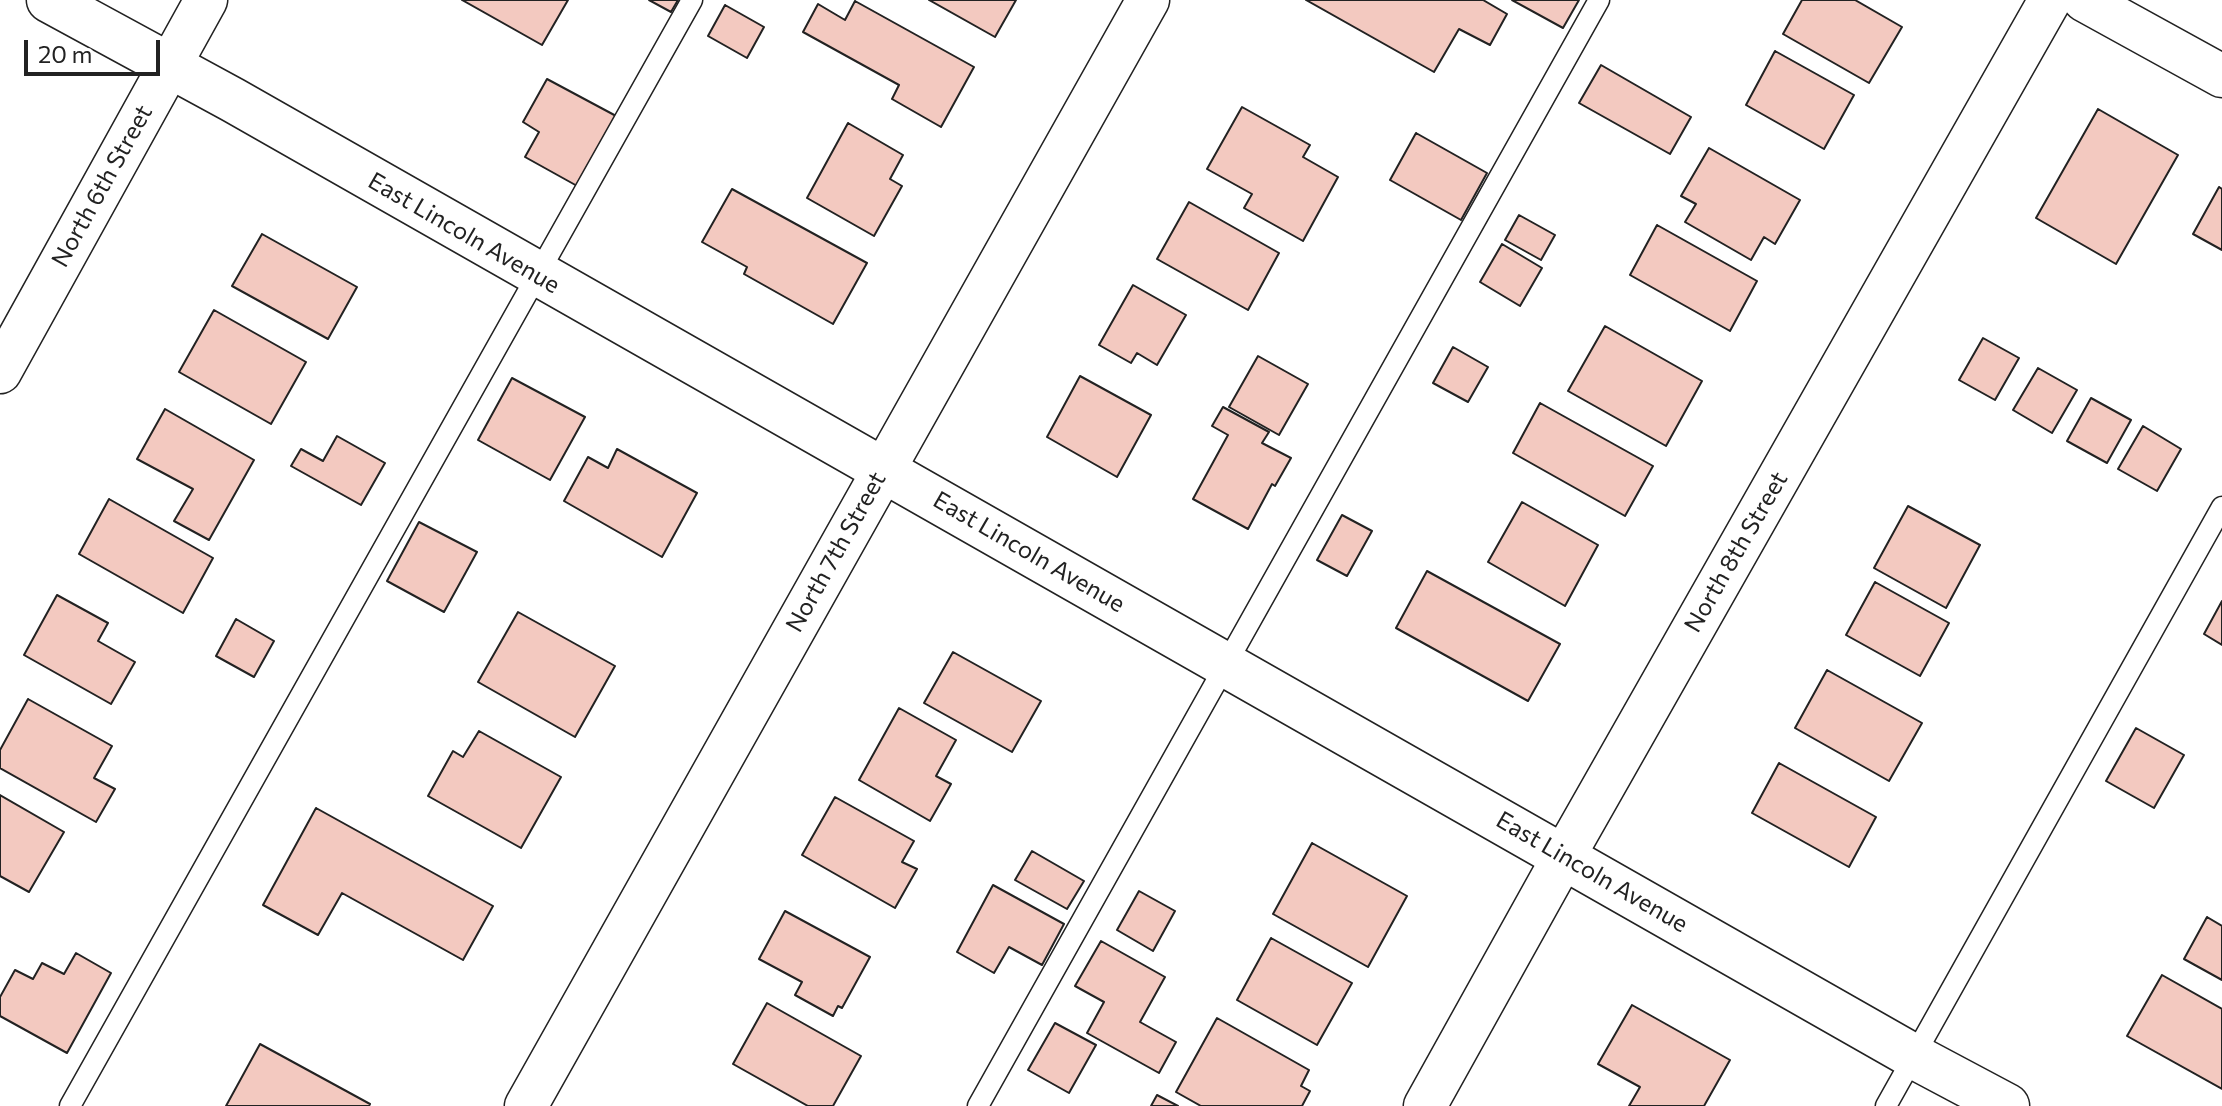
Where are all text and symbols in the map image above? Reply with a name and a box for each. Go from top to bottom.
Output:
scale bar [28,24,164,74]
text: 20 m [38,39,92,68]
street label: North 6th Street [46,100,158,272]
street label: East Lincoln Avenue [363,166,565,300]
street label: North 7th Street [780,467,892,637]
street label: North 8th Street [1678,467,1794,637]
street label: East Lincoln Avenue [928,485,1130,619]
street label: East Lincoln Avenue [1491,805,1693,939]

